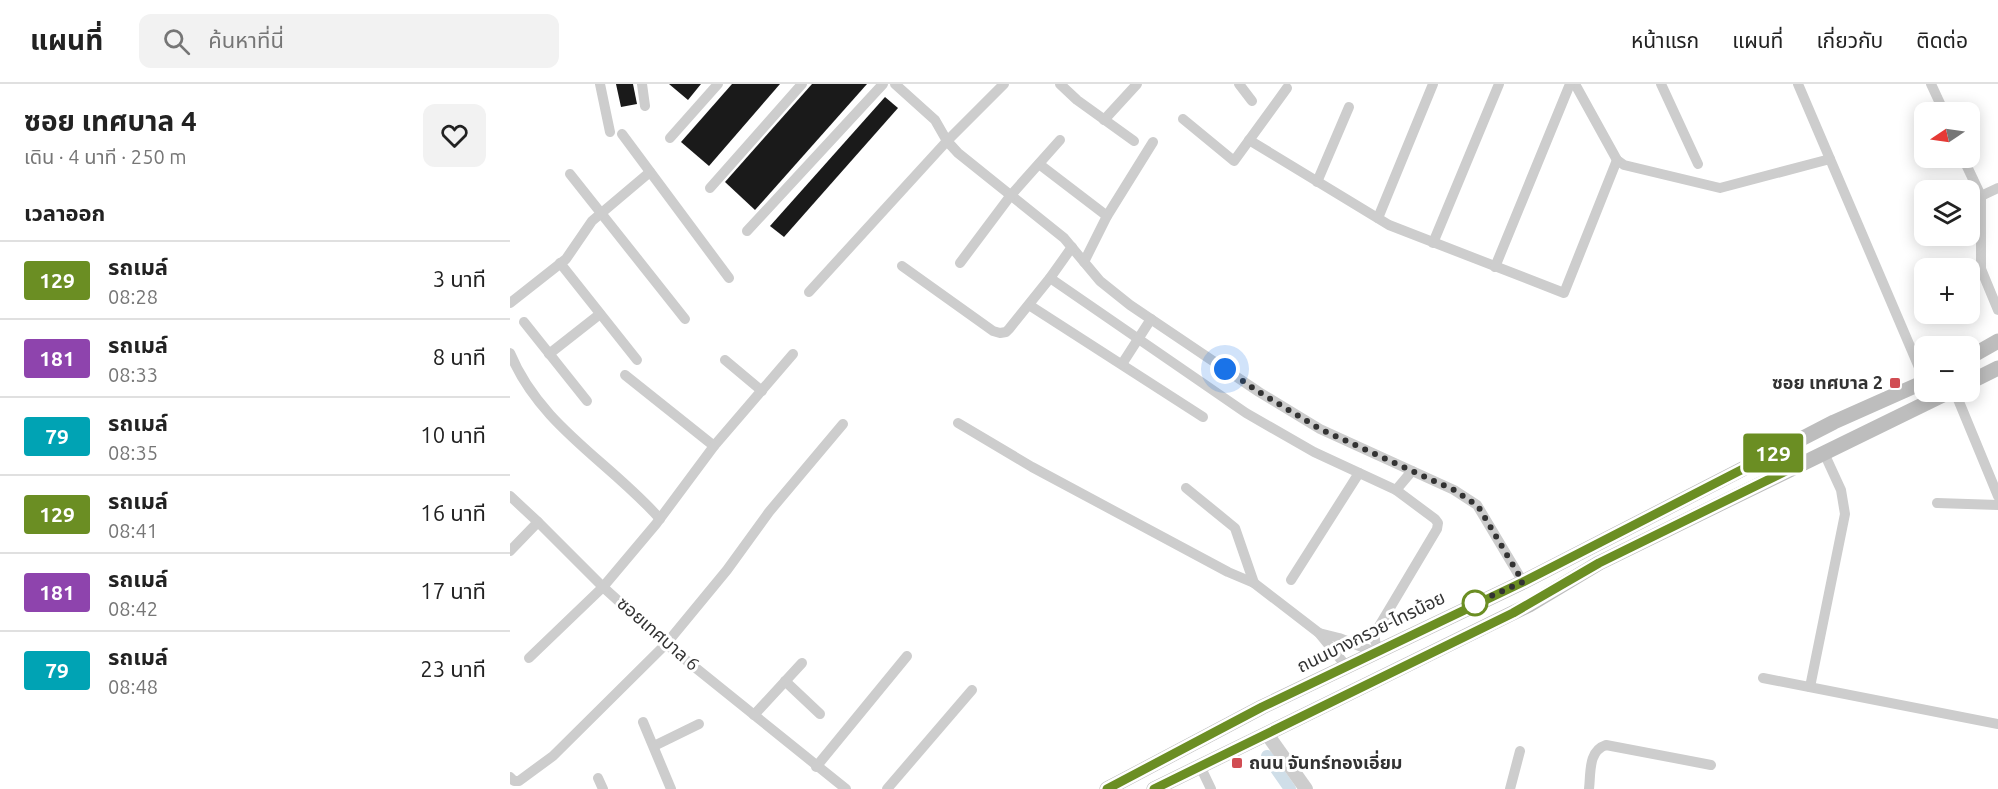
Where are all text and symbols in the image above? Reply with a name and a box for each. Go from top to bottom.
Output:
search box [139,14,559,68]
text: แผนที่ [30,24,103,55]
icon: search [160,25,193,58]
text: ค้นหาที่นี่ [208,27,284,52]
text: หน้าแรก [1631,28,1699,52]
text: แผนที่ [1732,28,1783,52]
text: เกี่ยวกับ [1816,28,1883,52]
text: ติดต่อ [1916,28,1968,52]
north arrow [1914,102,1980,168]
map controls [1914,102,1980,402]
button: heart [423,104,486,167]
text: ซอย เทศบาล 4 [24,105,197,136]
text: เดิน · 4 นาที · 250 m [24,145,187,168]
button: layers [1914,180,1980,246]
text: เวลาออก [24,200,105,225]
text: รถเมล์ [108,254,168,279]
button: + [1914,258,1980,324]
text: 3 นาที [433,266,486,291]
text: 129 [39,268,75,292]
text: 08:28 [108,285,158,308]
text: รถเมล์ [108,332,168,357]
button: − [1914,336,1980,402]
text: 8 นาที [433,344,486,369]
text: 181 [39,346,75,370]
your location [1210,354,1240,384]
text: 08:33 [108,363,158,386]
place label: ซอย เทศบาล 2 [1772,372,1883,392]
marker: ซอย เทศบาล 2 [1888,376,1902,390]
text: รถเมล์ [108,410,168,435]
text: 10 นาที [420,422,486,447]
text: 79 [45,424,69,448]
line badge: 129 [1738,434,1808,472]
text: 08:35 [108,441,158,464]
text: 129 [1755,441,1791,465]
text: รถเมล์ [108,488,168,513]
text: 16 นาที [420,500,486,525]
text: 129 [39,502,75,526]
text: 08:41 [108,519,158,542]
text: รถเมล์ [108,566,168,591]
text: 17 นาที [420,578,486,603]
text: 181 [39,580,75,604]
street label: ถนนบางกรวย-ไทรน้อย [1293,587,1448,676]
unlabelled marker [1462,590,1488,616]
street label: ซอยเทศบาล 6 [614,592,703,674]
text: 08:42 [108,597,158,620]
text: รถเมล์ [108,644,168,669]
text: 23 นาที [420,656,486,681]
text: 79 [45,658,69,682]
text: 08:48 [108,675,158,698]
place label: ถนน จันทร์ทองเอี่ยม [1249,750,1403,772]
marker: ถนน จันทร์ทองเอี่ยม [1230,756,1244,770]

